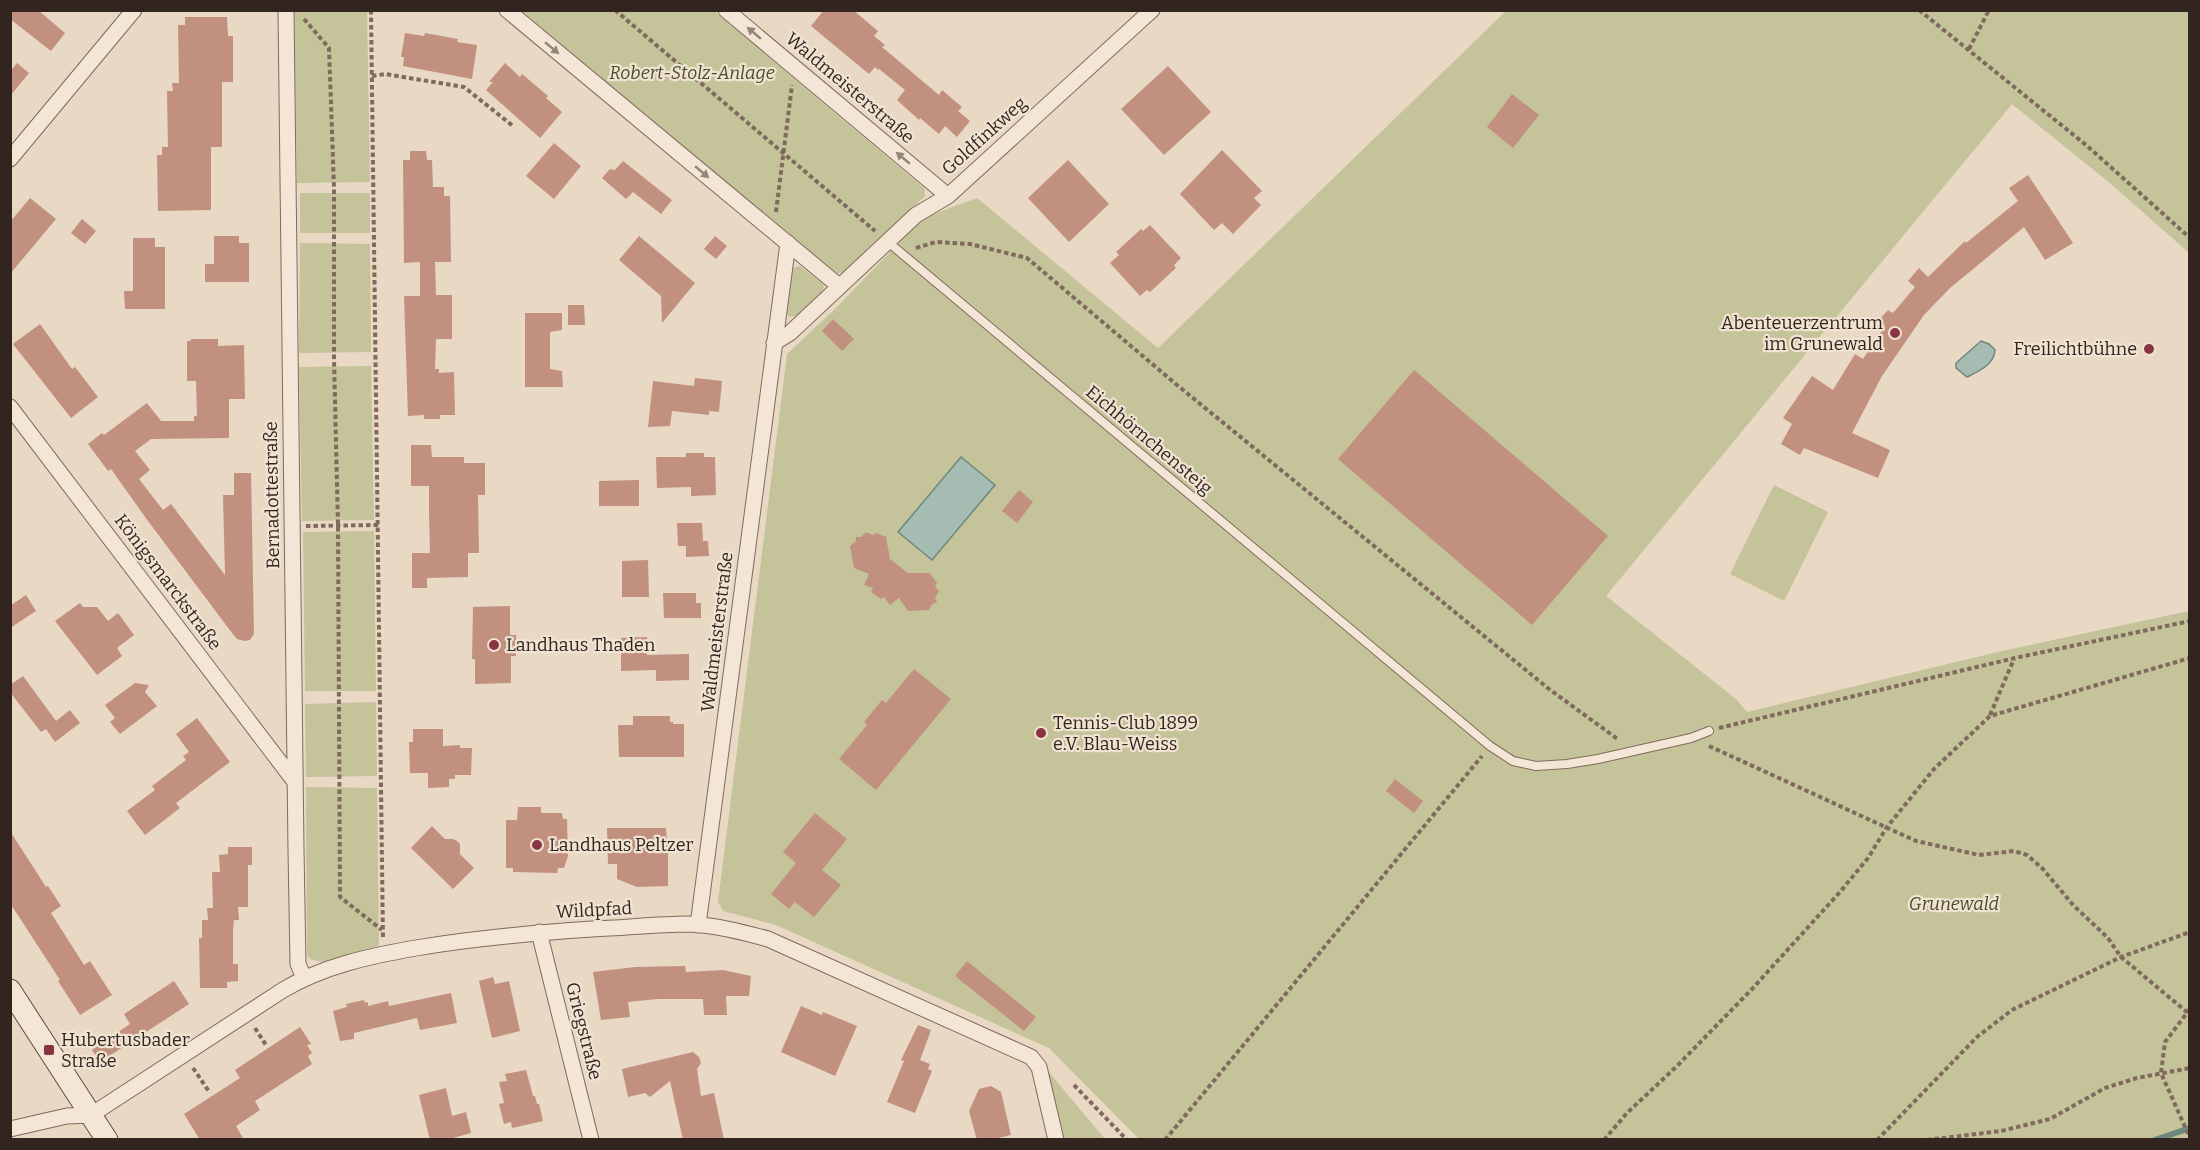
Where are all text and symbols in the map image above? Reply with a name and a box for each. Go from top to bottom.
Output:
one-way arrow [746,27,762,40]
street label: Waldmeisterstraße [781,28,919,148]
one-way arrow [544,41,560,54]
park label: Robert-Stolz-Anlage [609,62,775,84]
street label: Goldfinkweg [937,92,1031,180]
one-way arrow [896,152,911,165]
one-way arrow [694,165,709,178]
place label: Abenteuerzentrum im Grunewald [1721,312,1883,355]
marker: Abenteuerzentrum im Grunewald [1888,326,1902,340]
place label: Freilichtbühne [2013,338,2137,360]
marker: Freilichtbühne [2142,342,2156,356]
street label: Eichhörnchensteig [1081,381,1217,499]
street label: Bernadottestraße [260,421,284,569]
street label: Königsmarckstraße [110,510,226,654]
street label: Waldmeisterstraße [696,551,738,713]
place label: Landhaus Thaden [506,634,656,656]
marker: Landhaus Thaden [487,638,501,652]
place label: Tennis-Club 1899 e.V. Blau-Weiss [1053,712,1198,755]
marker: Tennis-Club 1899 e.V. Blau-Weiss [1034,726,1048,740]
place label: Landhaus Peltzer [549,834,694,856]
marker: Landhaus Peltzer [530,838,544,852]
park label: Grunewald [1909,893,2000,915]
street label: Wildpfad [555,897,633,923]
street label: Griegstraße [561,980,607,1082]
place label: Hubertusbader Straße [61,1029,190,1072]
marker: Hubertusbader Straße [42,1043,56,1057]

